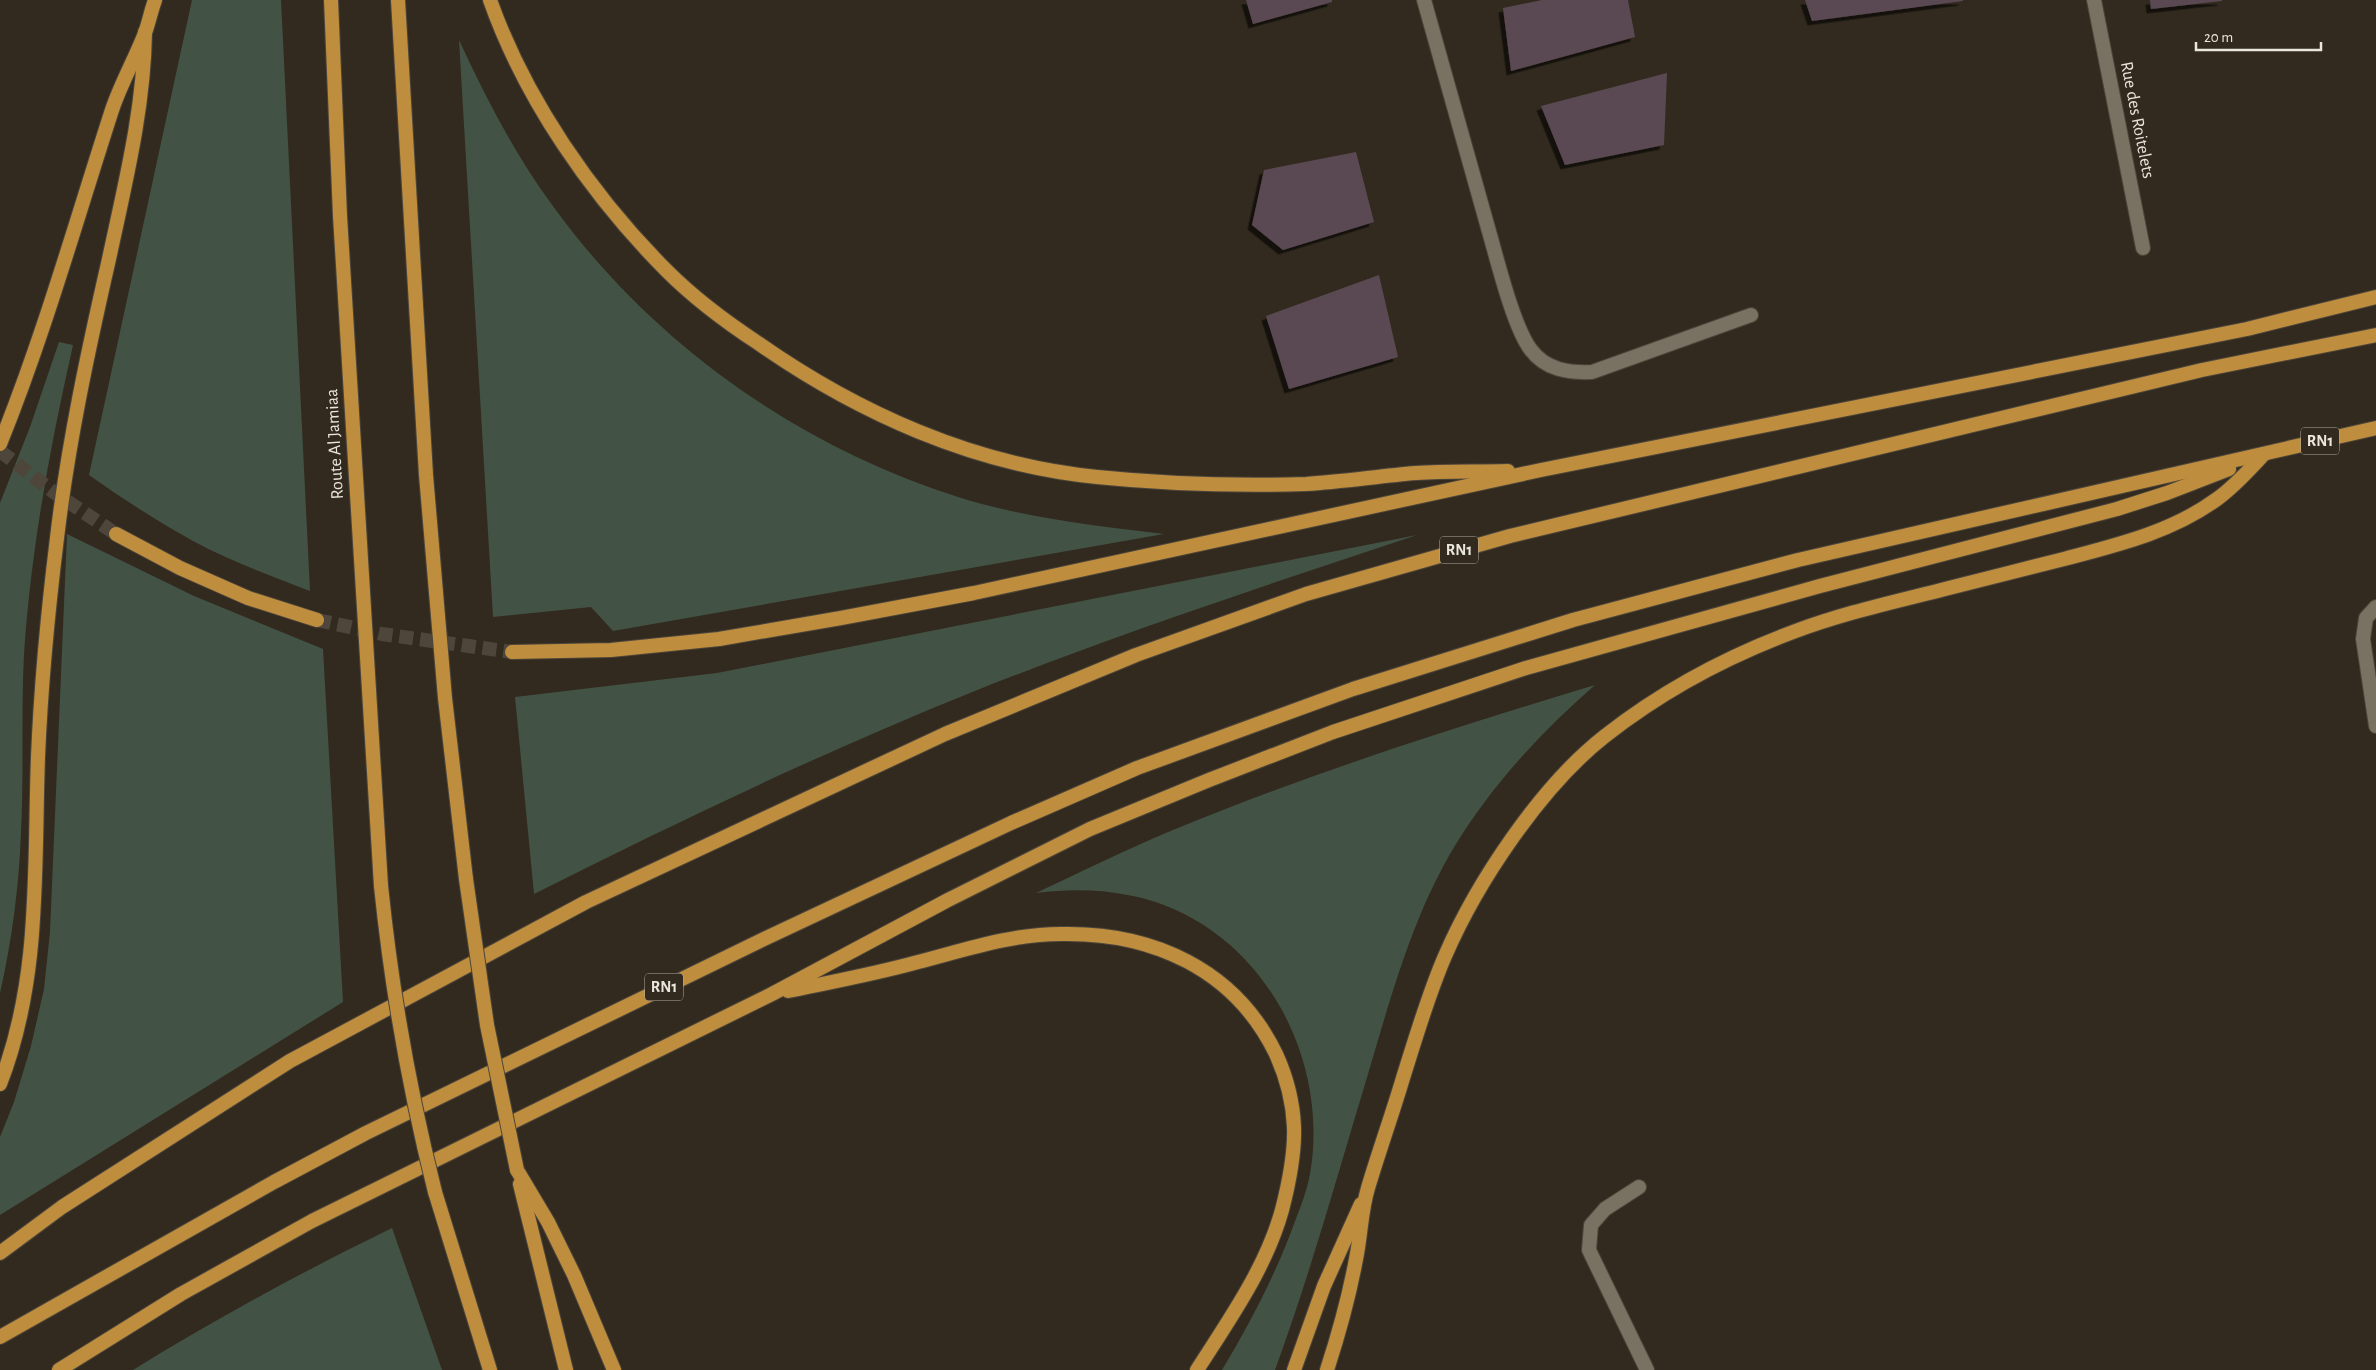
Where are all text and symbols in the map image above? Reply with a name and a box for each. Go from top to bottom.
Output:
scale bar [2196,20,2321,52]
text: 20 m [2204,30,2233,45]
street label: Rue des Roitelets [2117,60,2157,180]
street label: Route Al Jamiaa [323,388,347,500]
road number: RN1 [2301,428,2339,454]
road number: RN1 [1440,536,1478,564]
road number: RN1 [645,974,683,1000]

